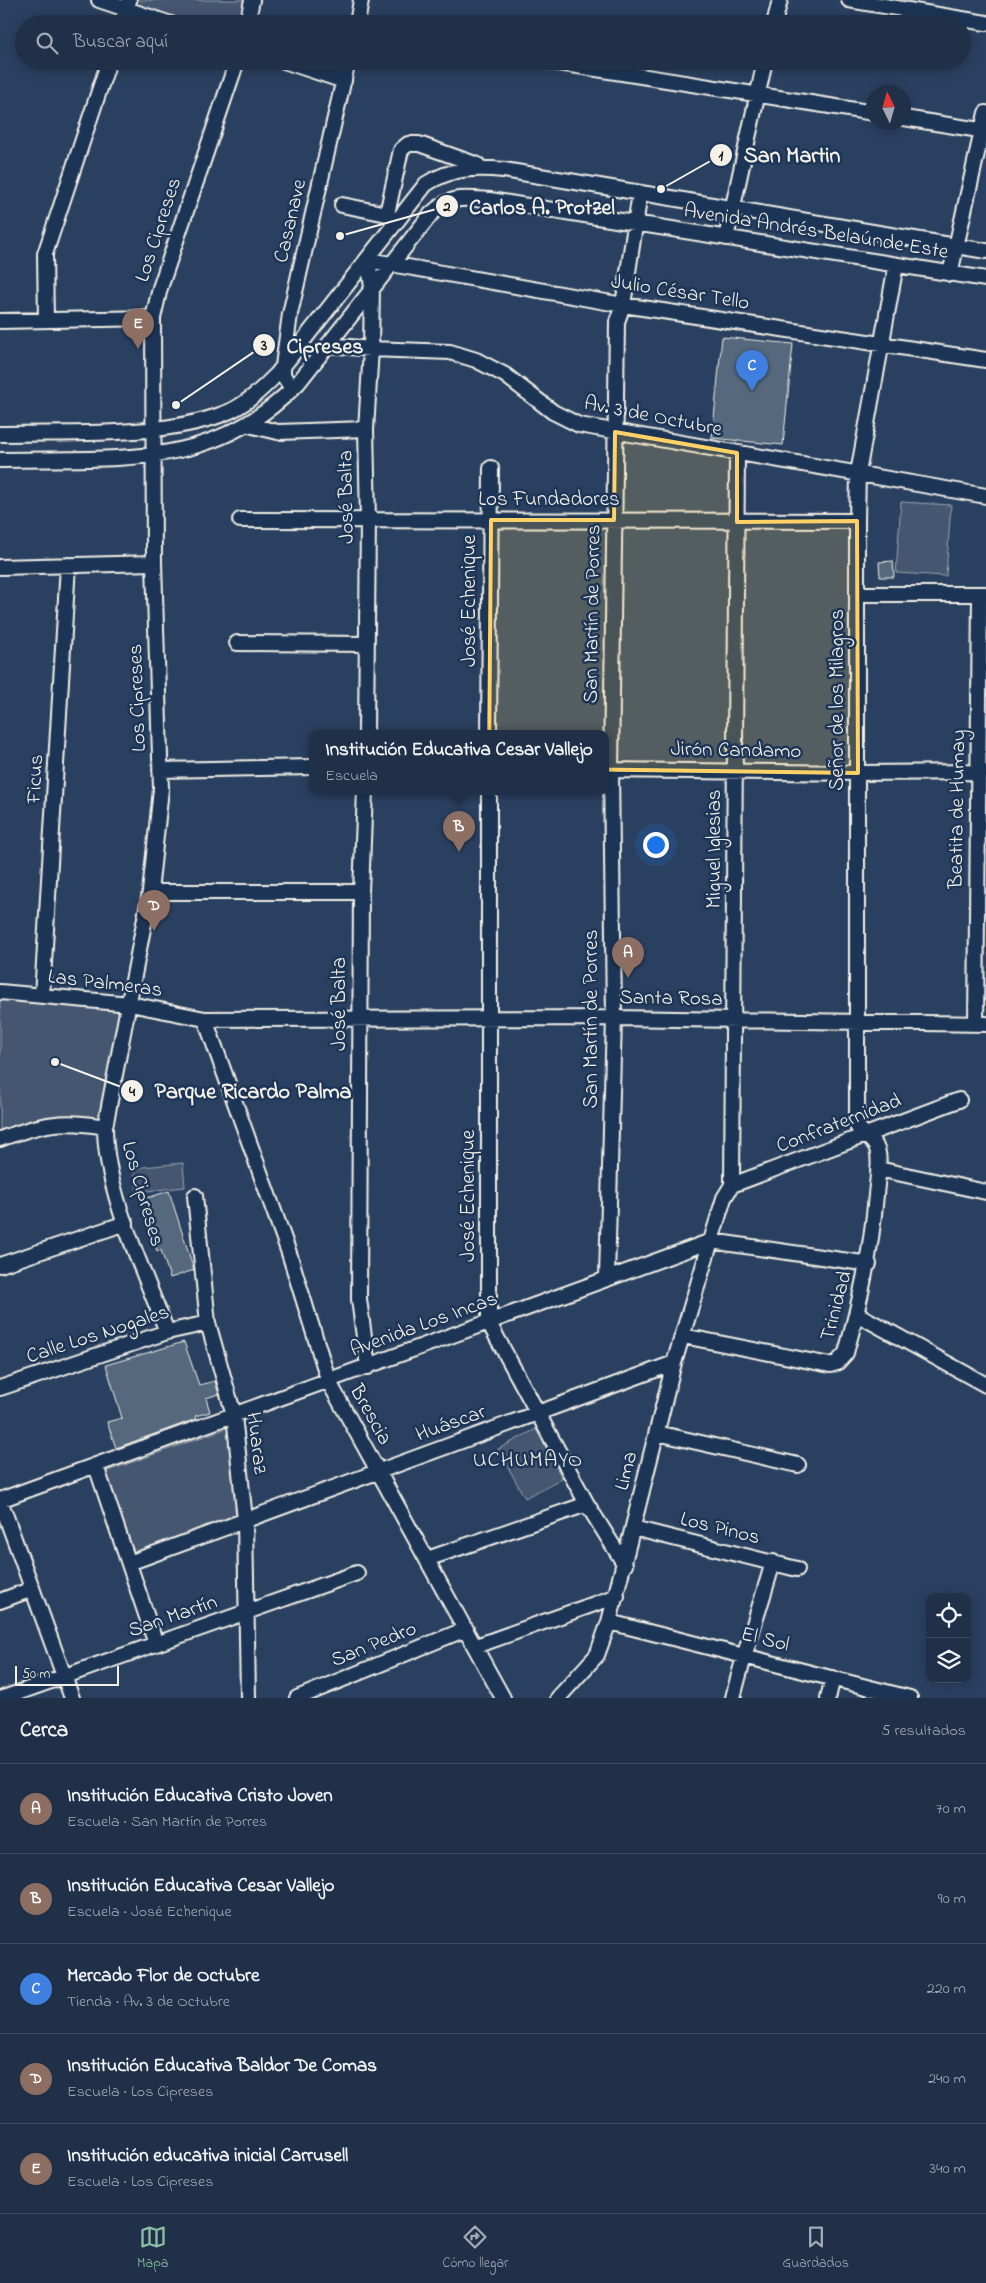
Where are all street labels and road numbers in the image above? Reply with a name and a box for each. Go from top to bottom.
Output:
street label: Los Cipreses [128,174,190,286]
street label: Casanave [267,176,315,266]
street label: Avenida Andrés Belaúnde Este [681,196,951,268]
street label: Julio César Tello [609,267,751,319]
street label: Av. 3 de Octubre [581,389,725,445]
street label: José Balta [331,450,363,544]
street label: Los Fundadores [478,485,620,515]
street label: San Martín de Porres [576,524,610,704]
street label: José Echenique [455,534,485,667]
street label: Señor de los Milagros [823,609,855,791]
street label: Los Cipreses [121,643,155,753]
street label: Beatita de Humay [942,729,976,890]
street label: Jirón Candamo [670,735,802,767]
street label: Ficus [20,754,52,805]
street label: Miguel Iglesias [700,789,732,909]
street label: San Martín de Porres [577,930,607,1108]
street label: José Balta [325,957,355,1051]
street label: Las Palmeras [46,962,164,1006]
street label: Santa Rosa [619,983,723,1015]
street label: Confraternidad [772,1086,906,1162]
street label: José Echenique [454,1129,484,1262]
street label: Los Cipreses [113,1138,171,1250]
street label: Trinidad [813,1267,861,1344]
street label: Avenida Los Incas [346,1284,502,1366]
street label: Calle Los Nogales [23,1298,174,1374]
street label: Brescia [341,1378,399,1451]
street label: Huáscar [412,1397,491,1451]
street label: Huaraz [237,1410,275,1476]
street label: Lima [608,1448,646,1494]
street label: Los Pinos [677,1505,763,1553]
street label: San Martín [125,1588,221,1646]
street label: San Pedro [327,1614,421,1676]
street label: El Sol [738,1620,792,1660]

